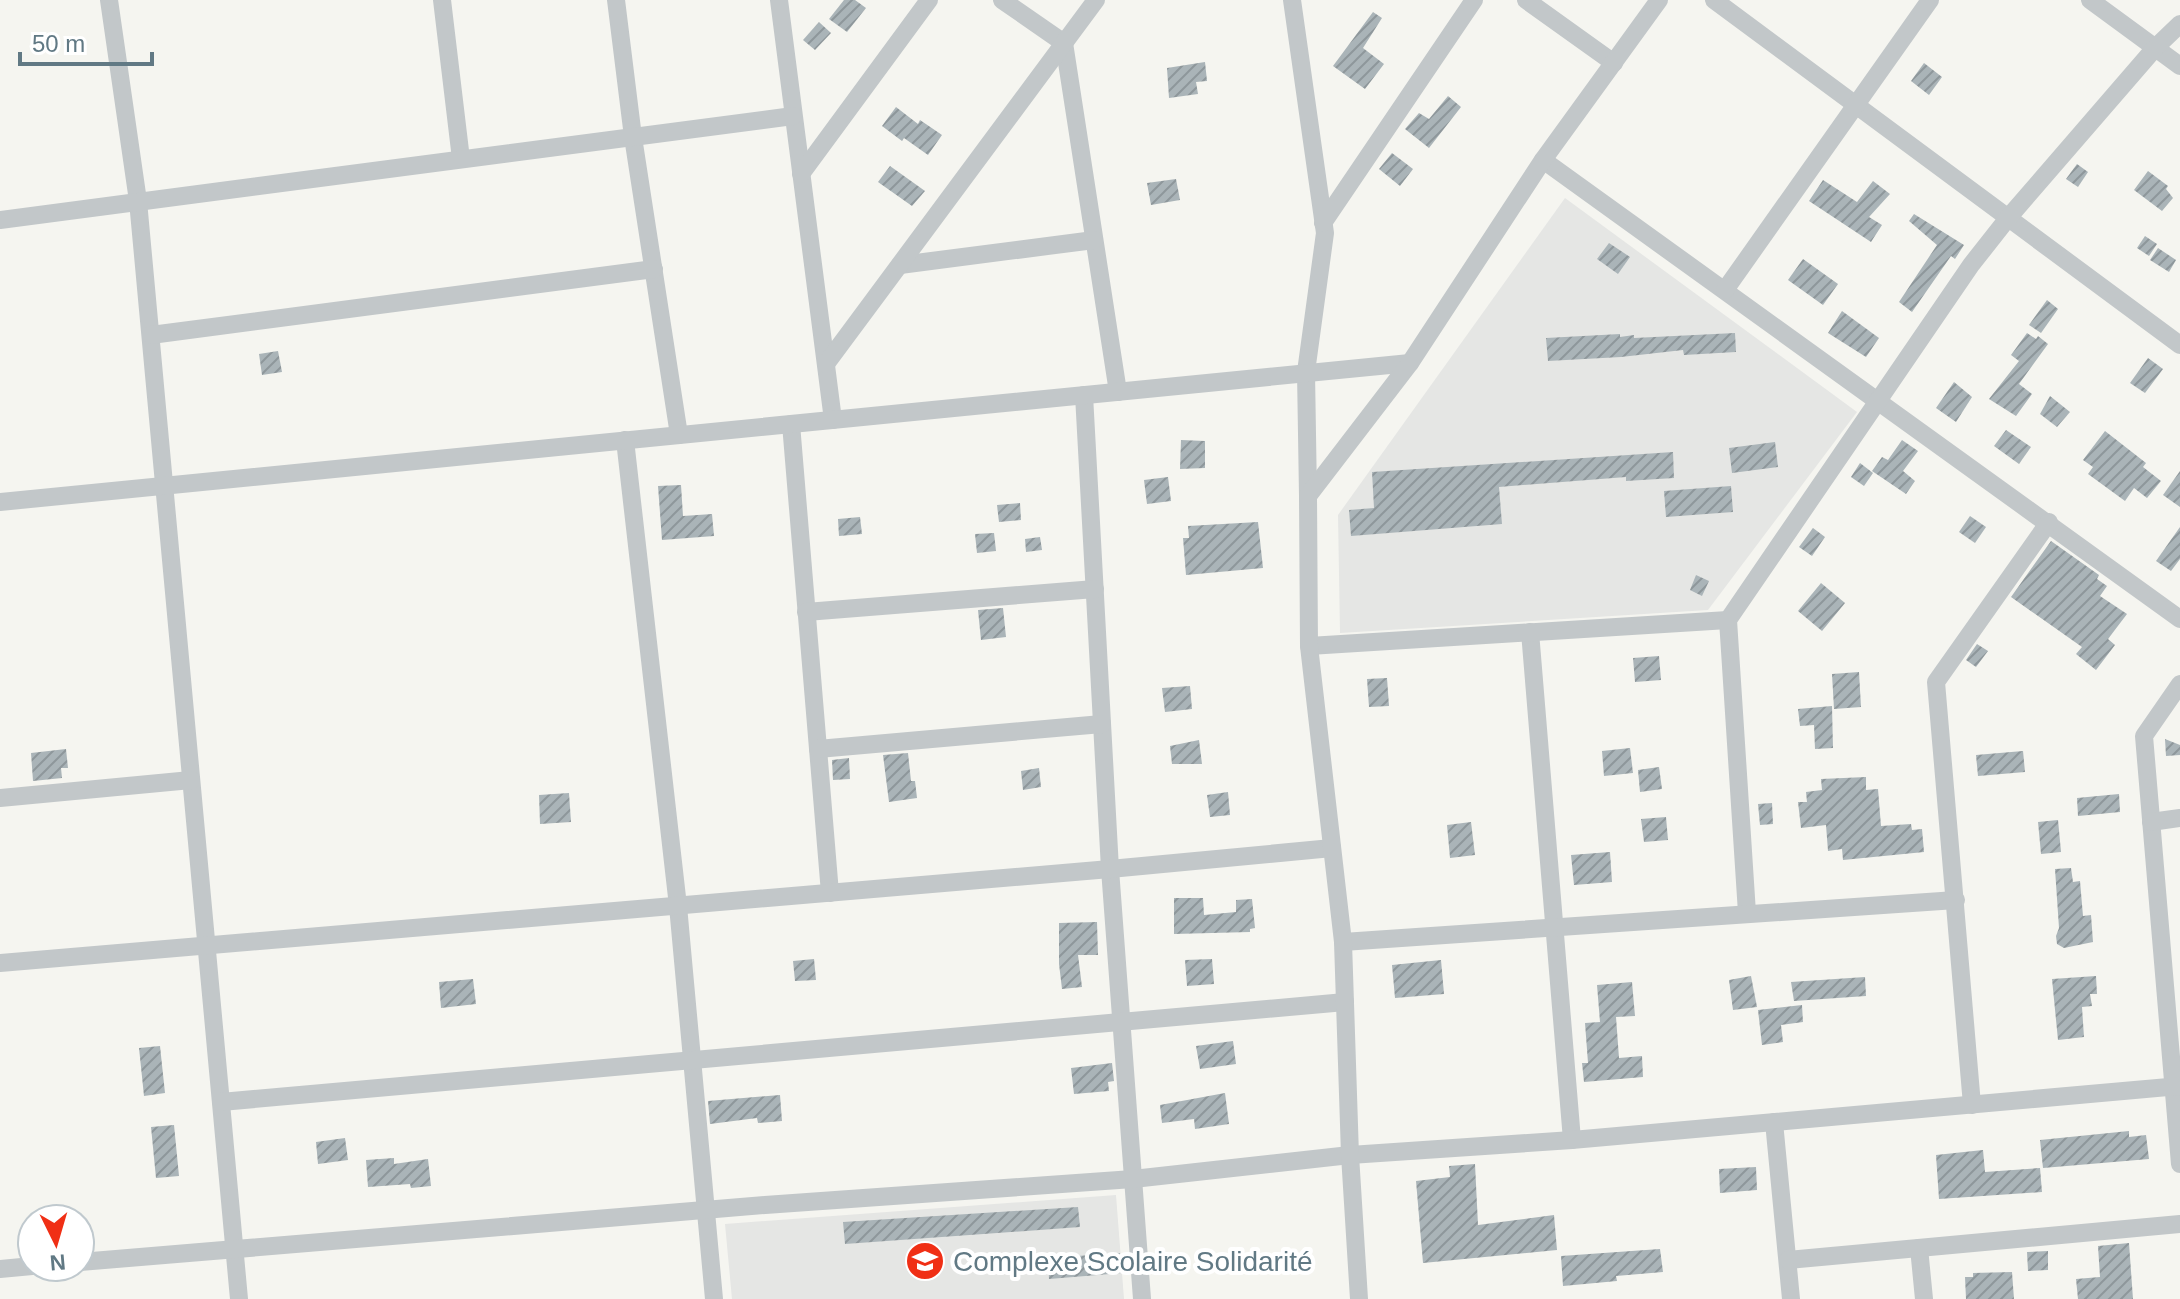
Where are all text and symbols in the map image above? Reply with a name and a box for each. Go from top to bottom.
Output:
scale bar [20,16,152,66]
text: 50 m [32,30,85,57]
north arrow [16,1203,96,1283]
school or university icon: Complexe Scolaire Solidarité [904,1240,946,1282]
place label: Complexe Scolaire Solidarité [953,1246,1313,1277]
text: N [49,1249,67,1276]

